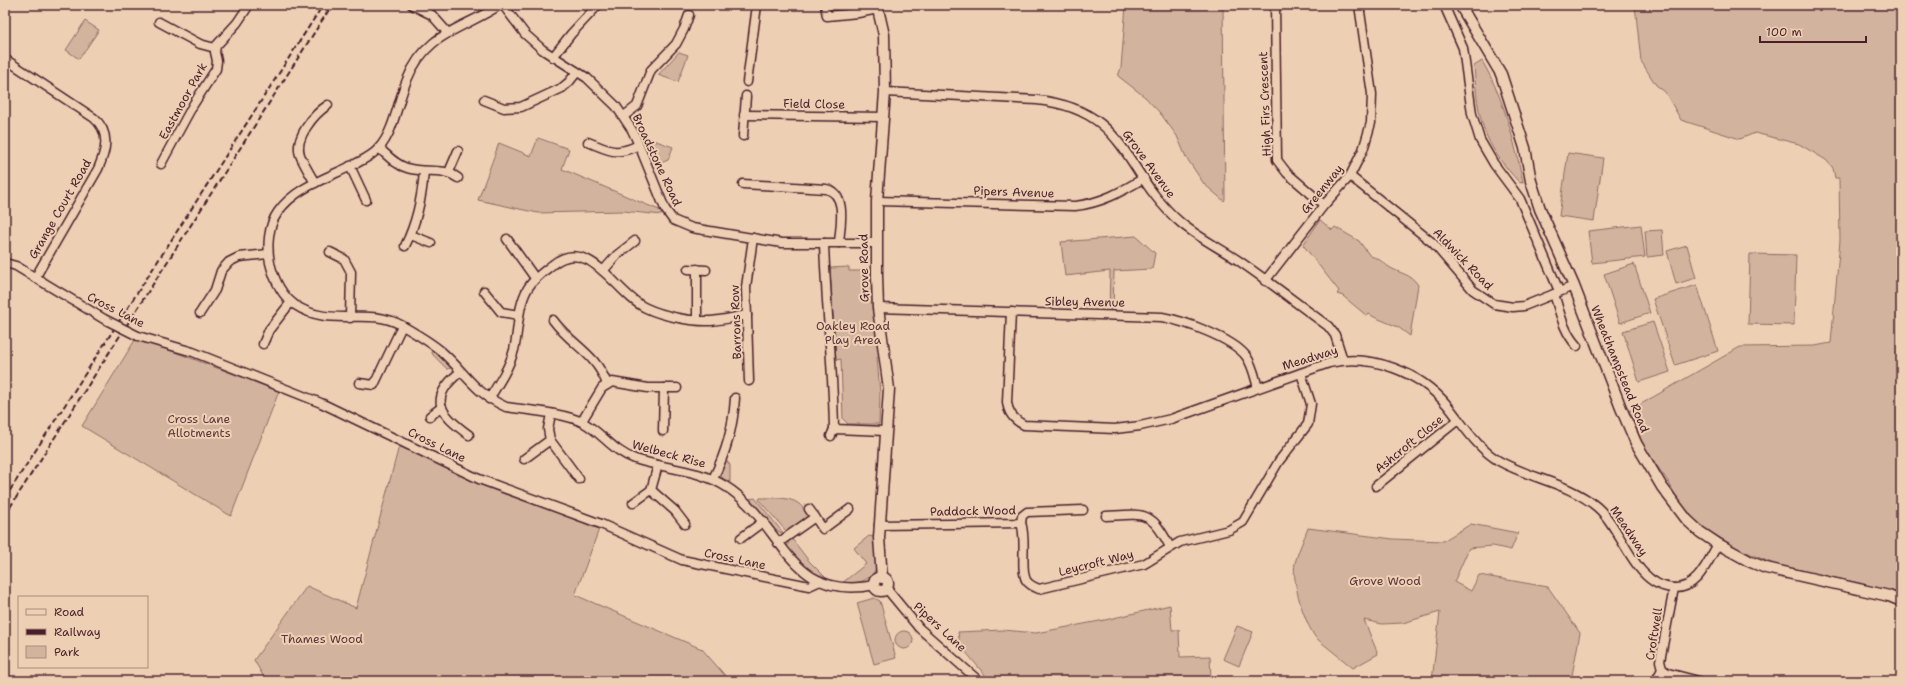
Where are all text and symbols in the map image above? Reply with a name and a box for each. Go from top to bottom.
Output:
scale bar [1760,18,1866,44]
text: 100 m [1766,24,1802,40]
street label: High Firs Crescent [1255,51,1275,157]
street label: Eastmoor Park [155,60,211,142]
street label: Field Close [783,95,845,113]
street label: Broadstone Road [629,111,686,209]
street label: Grove Avenue [1119,127,1179,202]
street label: Grange Court Road [25,156,95,262]
street label: Greenway [1297,161,1347,217]
street label: Pipers Avenue [973,183,1055,201]
street label: Aldwick Road [1429,225,1497,294]
street label: Grove Road [855,233,873,302]
street label: Barrons Row [727,284,745,360]
street label: Cross Lane [84,289,148,331]
street label: Sibley Avenue [1045,293,1126,311]
street label: Wheathampstead Road [1587,303,1653,435]
park label: Oakley Road Play Area [816,318,890,348]
street label: Meadway [1280,342,1340,374]
park label: Cross Lane Allotments [167,411,231,441]
street label: Ashcroft Close [1371,411,1447,477]
street label: Cross Lane [405,424,469,466]
street label: Welbeck Rise [630,436,708,472]
street label: Paddock Wood [930,502,1017,520]
street label: Meadway [1606,503,1652,559]
street label: Cross Lane [703,545,768,573]
street label: Leycroft Way [1057,546,1135,580]
park label: Grove Wood [1349,573,1421,589]
legend [18,596,148,668]
street label: Pipers Lane [910,598,970,656]
text: Road [54,604,85,620]
street label: Croftwell [1642,606,1666,661]
text: Railway [54,624,101,640]
park label: Thames Wood [281,631,363,647]
text: Park [54,644,80,660]

